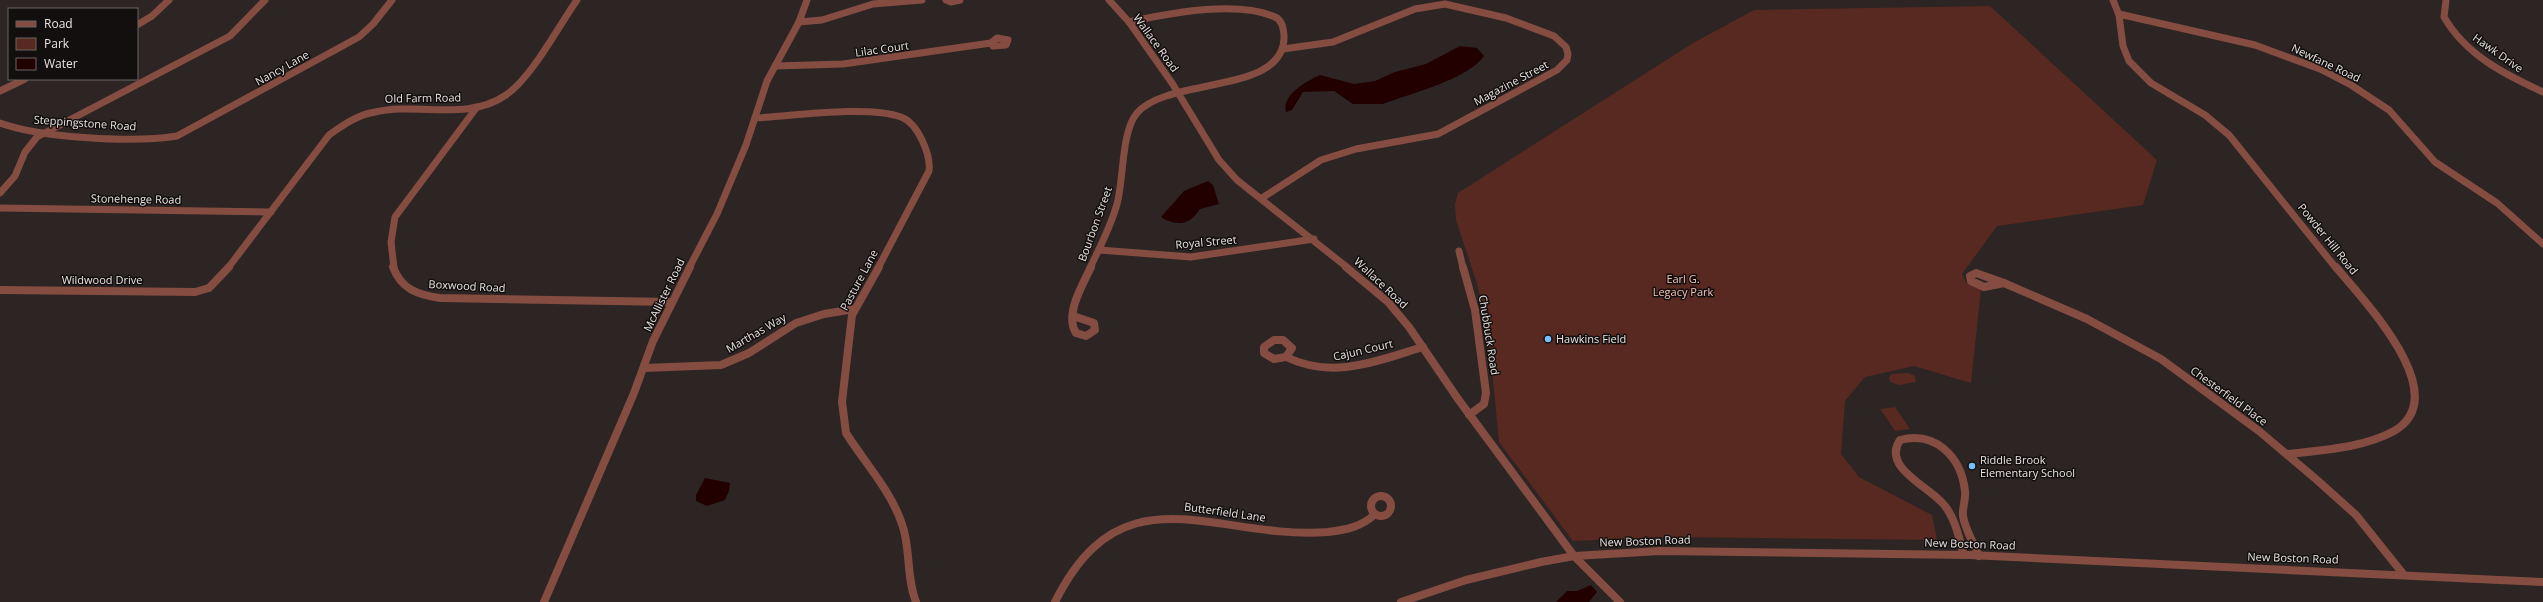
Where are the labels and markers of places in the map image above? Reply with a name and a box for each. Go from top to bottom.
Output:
place label: Hawkins Field [1556,331,1626,346]
marker: Hawkins Field [1543,334,1553,344]
place label: Riddle Brook Elementary School [1980,452,2075,480]
marker: Riddle Brook Elementary School [1967,461,1977,471]

